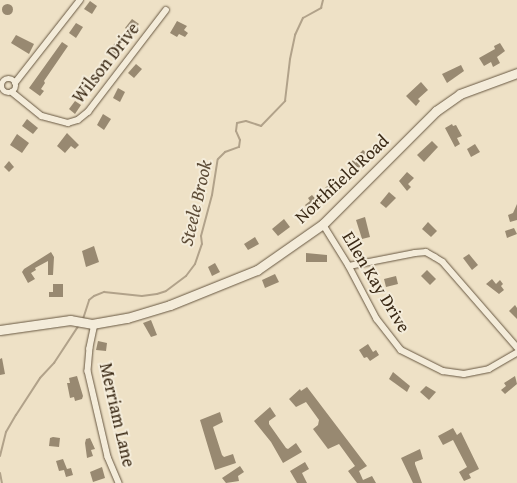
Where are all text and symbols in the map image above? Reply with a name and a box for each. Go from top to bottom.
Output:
street label: Wilson Drive [68,18,144,108]
street label: Northfield Road [291,130,393,228]
water label: Steele Brook [175,158,217,248]
street label: Ellen Kay Drive [337,227,415,337]
street label: Merriam Lane [95,361,139,469]

